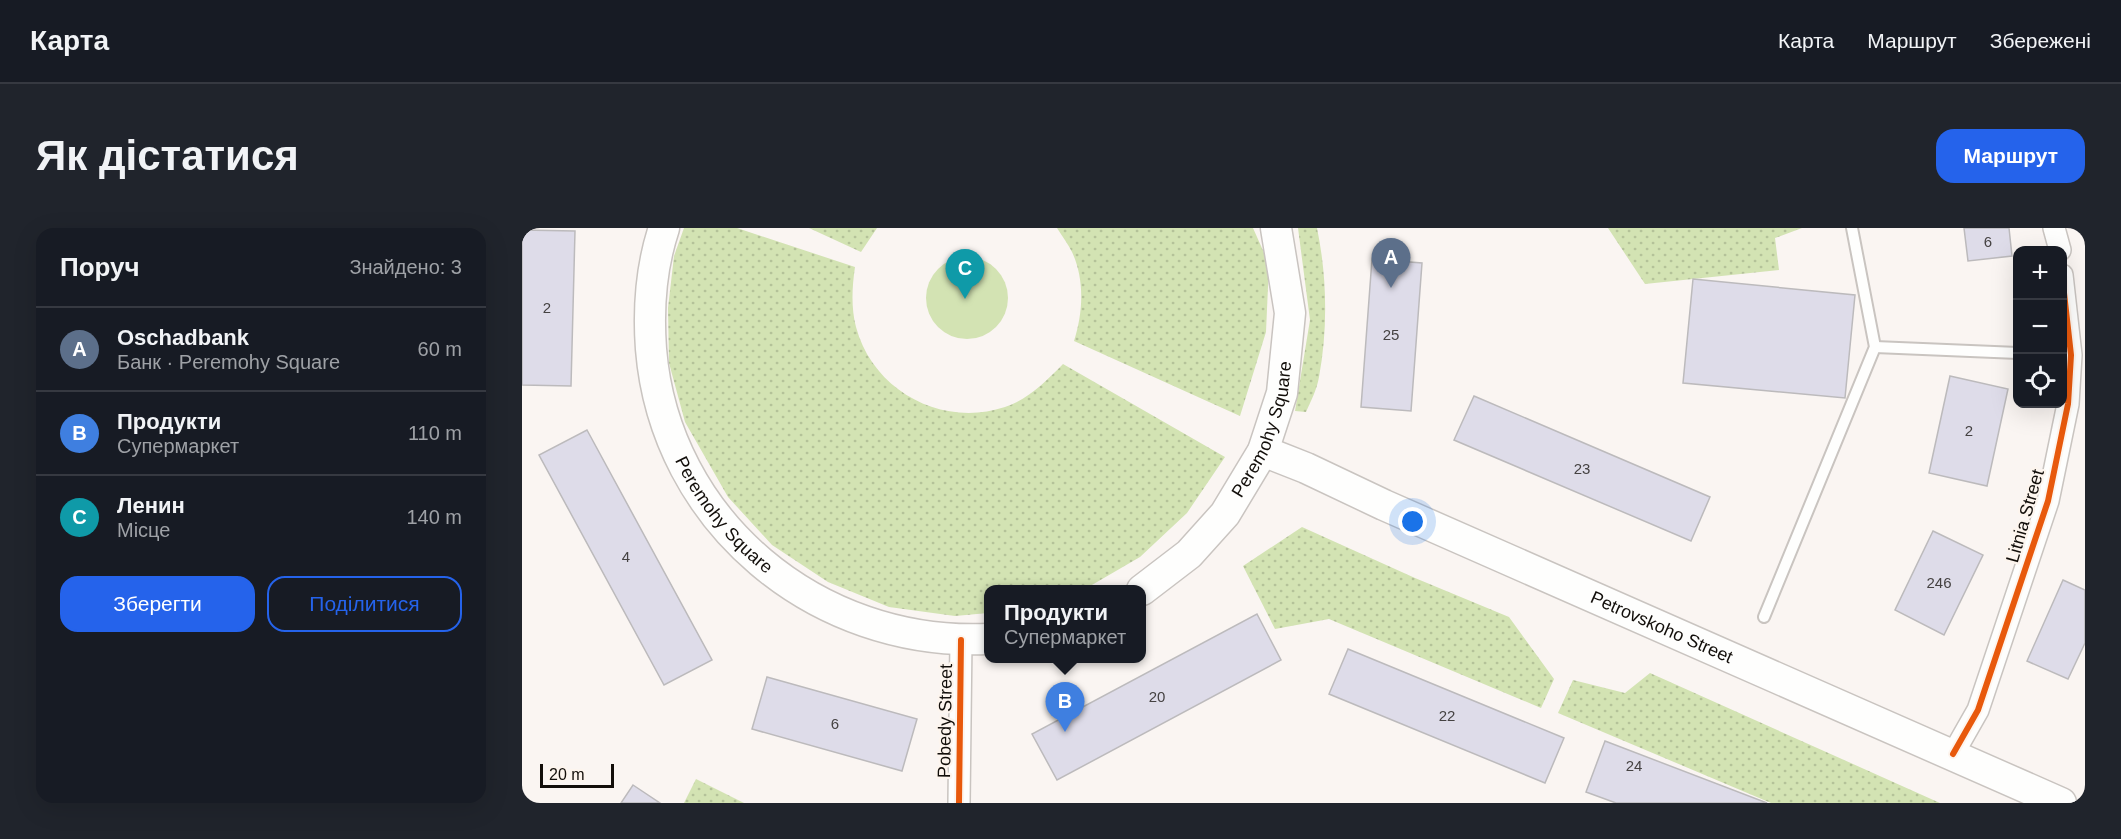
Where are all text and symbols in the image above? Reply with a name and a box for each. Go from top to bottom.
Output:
text: Карта [30,25,109,56]
text: Карта [1778,29,1834,52]
text: Маршрут [1867,29,1957,52]
text: Збережені [1990,29,2091,52]
button: Маршрут [1936,129,2085,183]
text: Як дістатися [36,132,299,179]
house number: 6 [1984,233,1992,250]
pin: A [1372,238,1410,288]
map controls [2013,246,2067,408]
button: + [2013,246,2067,300]
pin: C [946,250,984,299]
text: Поруч [60,252,140,282]
text: Знайдено: 3 [349,256,462,278]
house number: 2 [543,299,551,316]
button: − [2013,300,2067,354]
text: Oschadbank [117,325,249,350]
house number: 25 [1383,326,1399,343]
text: A [72,338,87,360]
text: 60 m [418,338,462,360]
text: Банк · Peremohy Square [117,351,340,373]
button: locate [2013,354,2067,408]
street label: Peremohy Square [1227,360,1295,501]
text: Продукти [117,409,221,434]
text: B [72,422,87,444]
text: 110 m [408,422,462,444]
house number: 2 [1965,422,1973,439]
text: Супермаркет [117,435,239,457]
street label: Peremohy Square [671,453,777,578]
house number: 23 [1574,460,1590,477]
street label: Litnia Street [2002,467,2048,565]
text: Ленин [117,493,185,518]
text: C [72,506,87,528]
text: 140 m [406,506,462,528]
your location [1398,507,1427,536]
text: Місце [117,519,170,541]
house number: 4 [622,548,630,565]
house number: 246 [1926,574,1952,591]
button: Зберегти [60,576,255,632]
button: Поділитися [267,576,462,632]
popup [984,585,1146,663]
street label: Petrovskoho Street [1588,587,1736,667]
text: Продукти [1004,600,1108,625]
text: Супермаркет [1004,626,1126,648]
street label: Pobedy Street [934,664,956,778]
pin: B [1046,682,1084,732]
house number: 20 [1149,688,1165,705]
house number: 22 [1439,707,1455,724]
house number: 6 [831,715,839,732]
house number: 24 [1626,757,1642,774]
scale bar [540,761,614,788]
text: 20 m [549,766,585,783]

